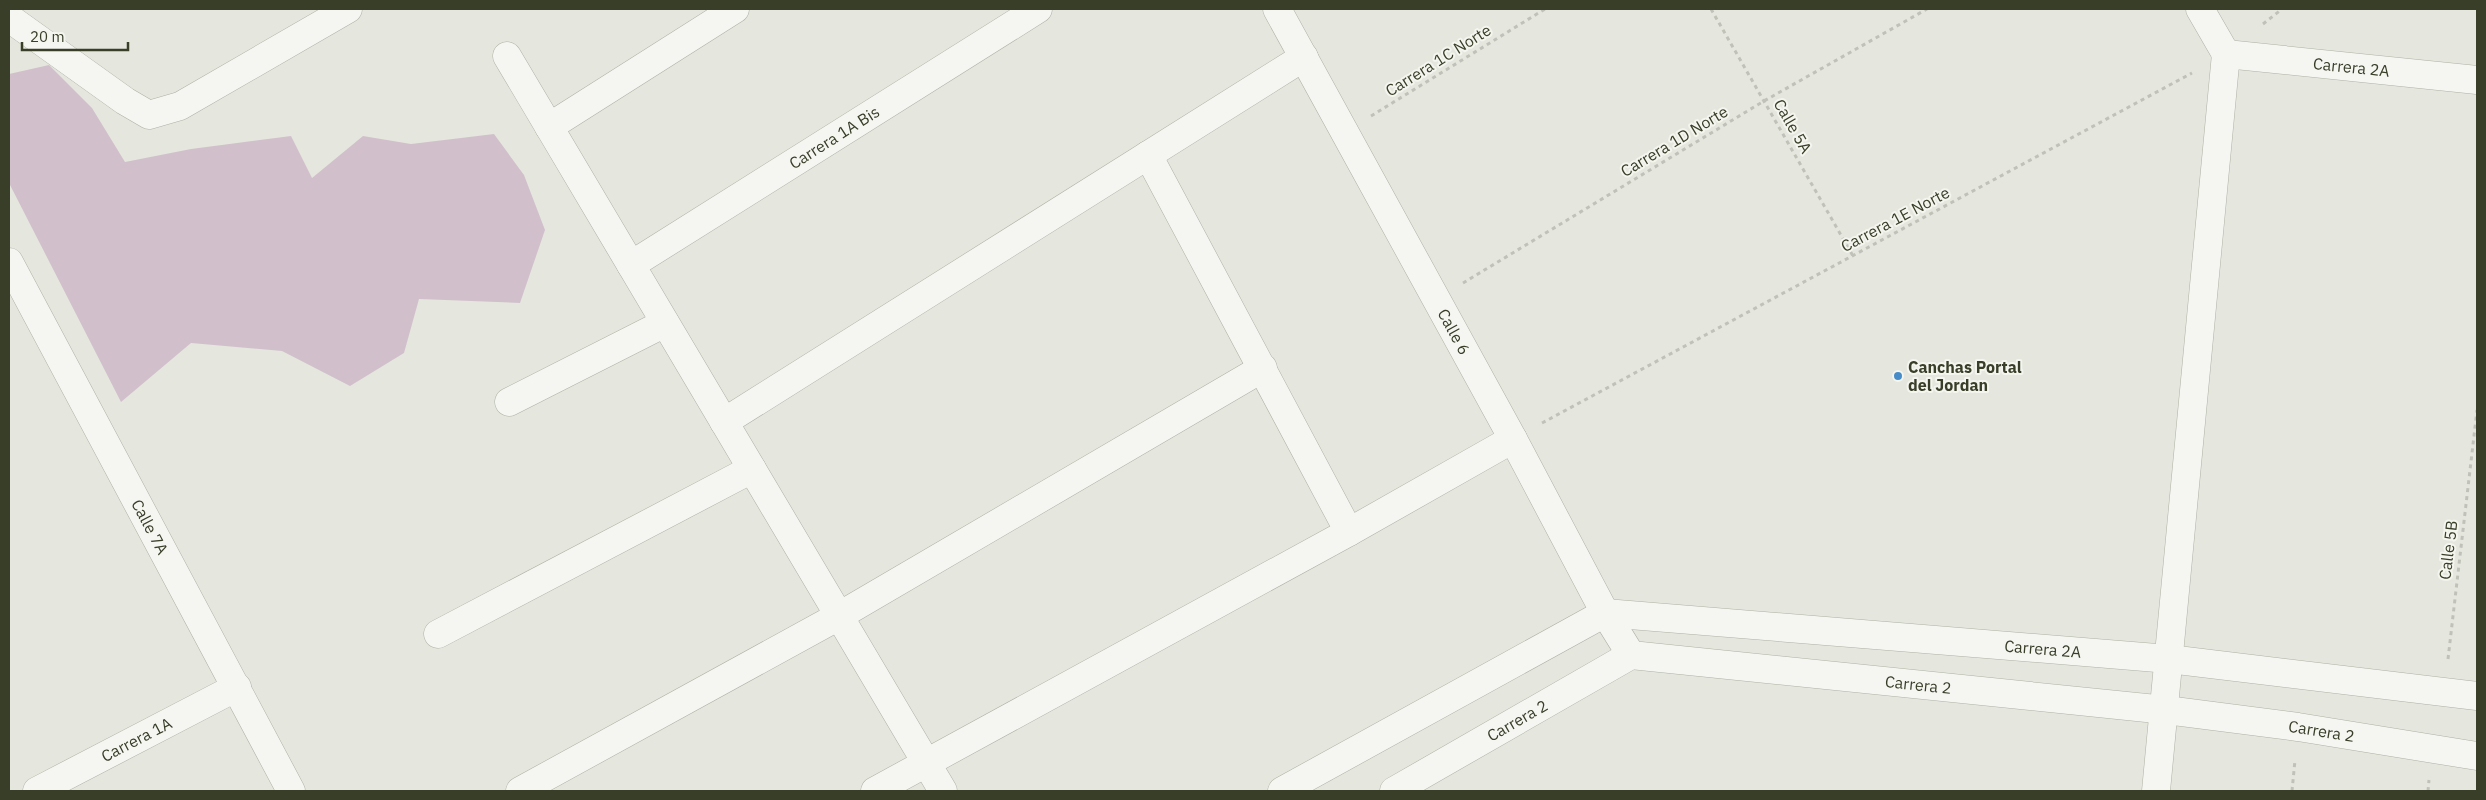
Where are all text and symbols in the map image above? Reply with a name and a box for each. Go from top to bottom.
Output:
street label: Carrera 1C Norte [1381,19,1495,101]
scale bar [22,20,129,52]
text: 20 m [30,27,65,46]
street label: Carrera 2A [2312,53,2391,81]
street label: Calle 5A [1769,95,1817,157]
street label: Carrera 1A Bis [785,101,883,173]
street label: Carrera 1D Norte [1617,101,1731,181]
street label: Carrera 1E Norte [1837,182,1953,256]
street label: Calle 6 [1433,305,1475,358]
place label: Canchas Portal del Jordan [1908,357,2022,395]
marker: Canchas Portal del Jordan [1892,370,1904,382]
street label: Calle 7A [127,496,173,558]
street label: Calle 5B [2434,519,2462,581]
street label: Carrera 2A [2004,636,2082,662]
street label: Carrera 2 [1884,671,1952,698]
street label: Carrera 2 [1483,695,1551,746]
street label: Carrera 1A [98,713,175,766]
street label: Carrera 2 [2287,716,2356,746]

